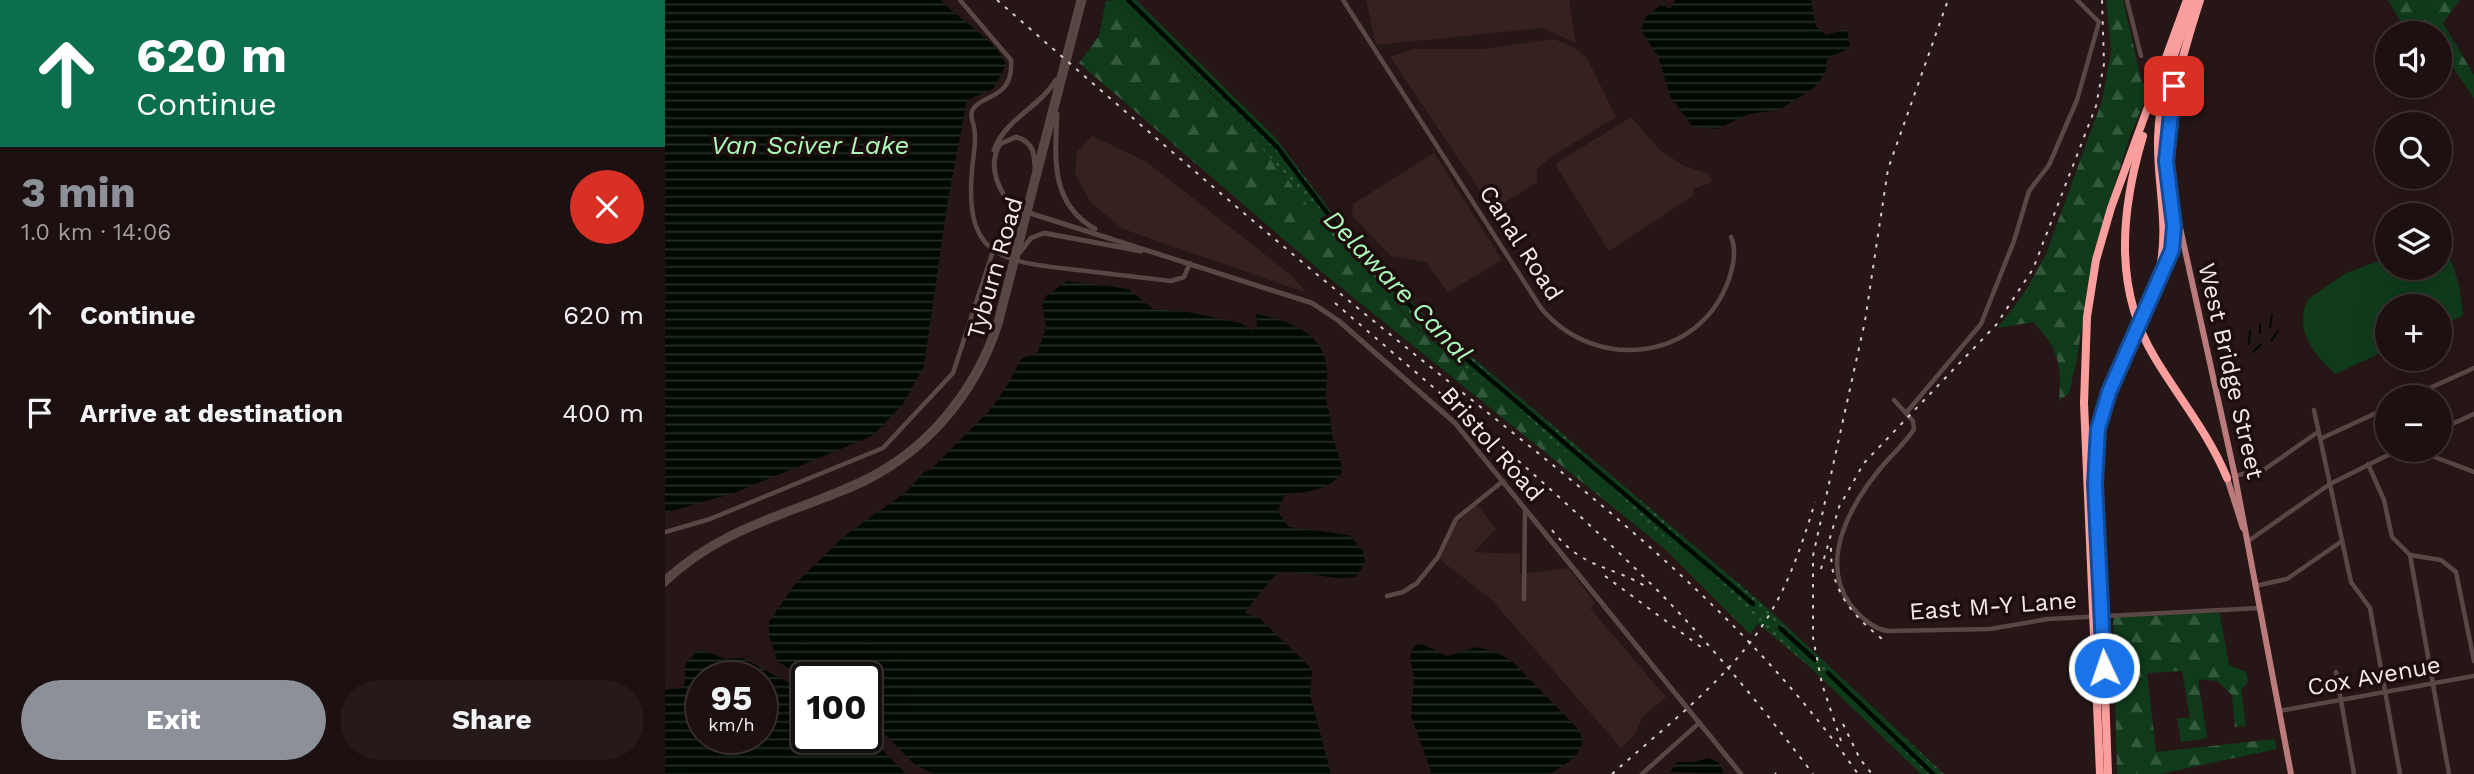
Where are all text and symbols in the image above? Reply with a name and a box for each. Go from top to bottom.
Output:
map controls [2375,21,2452,462]
button: sound [2375,21,2452,98]
text: 620 m [136,26,287,84]
icon: ahead [21,28,112,119]
pin [2144,56,2204,116]
icon: arrive [2155,67,2193,105]
text: Continue [136,85,277,123]
button: search [2375,112,2452,189]
water label: Van Sciver Lake [711,130,909,160]
text: 3 min [21,168,136,217]
button: close [570,170,644,244]
street label: Canal Road [1473,180,1569,306]
street label: Tyburn Road [961,194,1029,342]
button: layers [2375,203,2452,280]
water label: Delaware Canal [1318,204,1478,368]
text: 1.0 km · 14:06 [21,219,171,246]
street label: West Bridge Street [2193,260,2269,482]
button: + [2375,294,2452,371]
icon: ahead [21,296,59,334]
text: Continue [80,300,196,330]
text: 620 m [563,300,644,330]
street label: Bristol Road [1435,381,1549,507]
button: − [2375,385,2452,462]
icon: arrive [21,394,59,432]
text: Arrive at destination [80,398,343,428]
text: 400 m [562,398,644,428]
street label: East M-Y Lane [1908,586,2078,626]
position arrow [2067,631,2141,705]
street label: Cox Avenue [2305,651,2443,701]
speed limit sign: 100 [791,662,882,753]
text: 95 [711,677,752,719]
button: Exit [21,680,326,760]
button: Share [340,680,644,760]
text: km/h [708,714,755,735]

